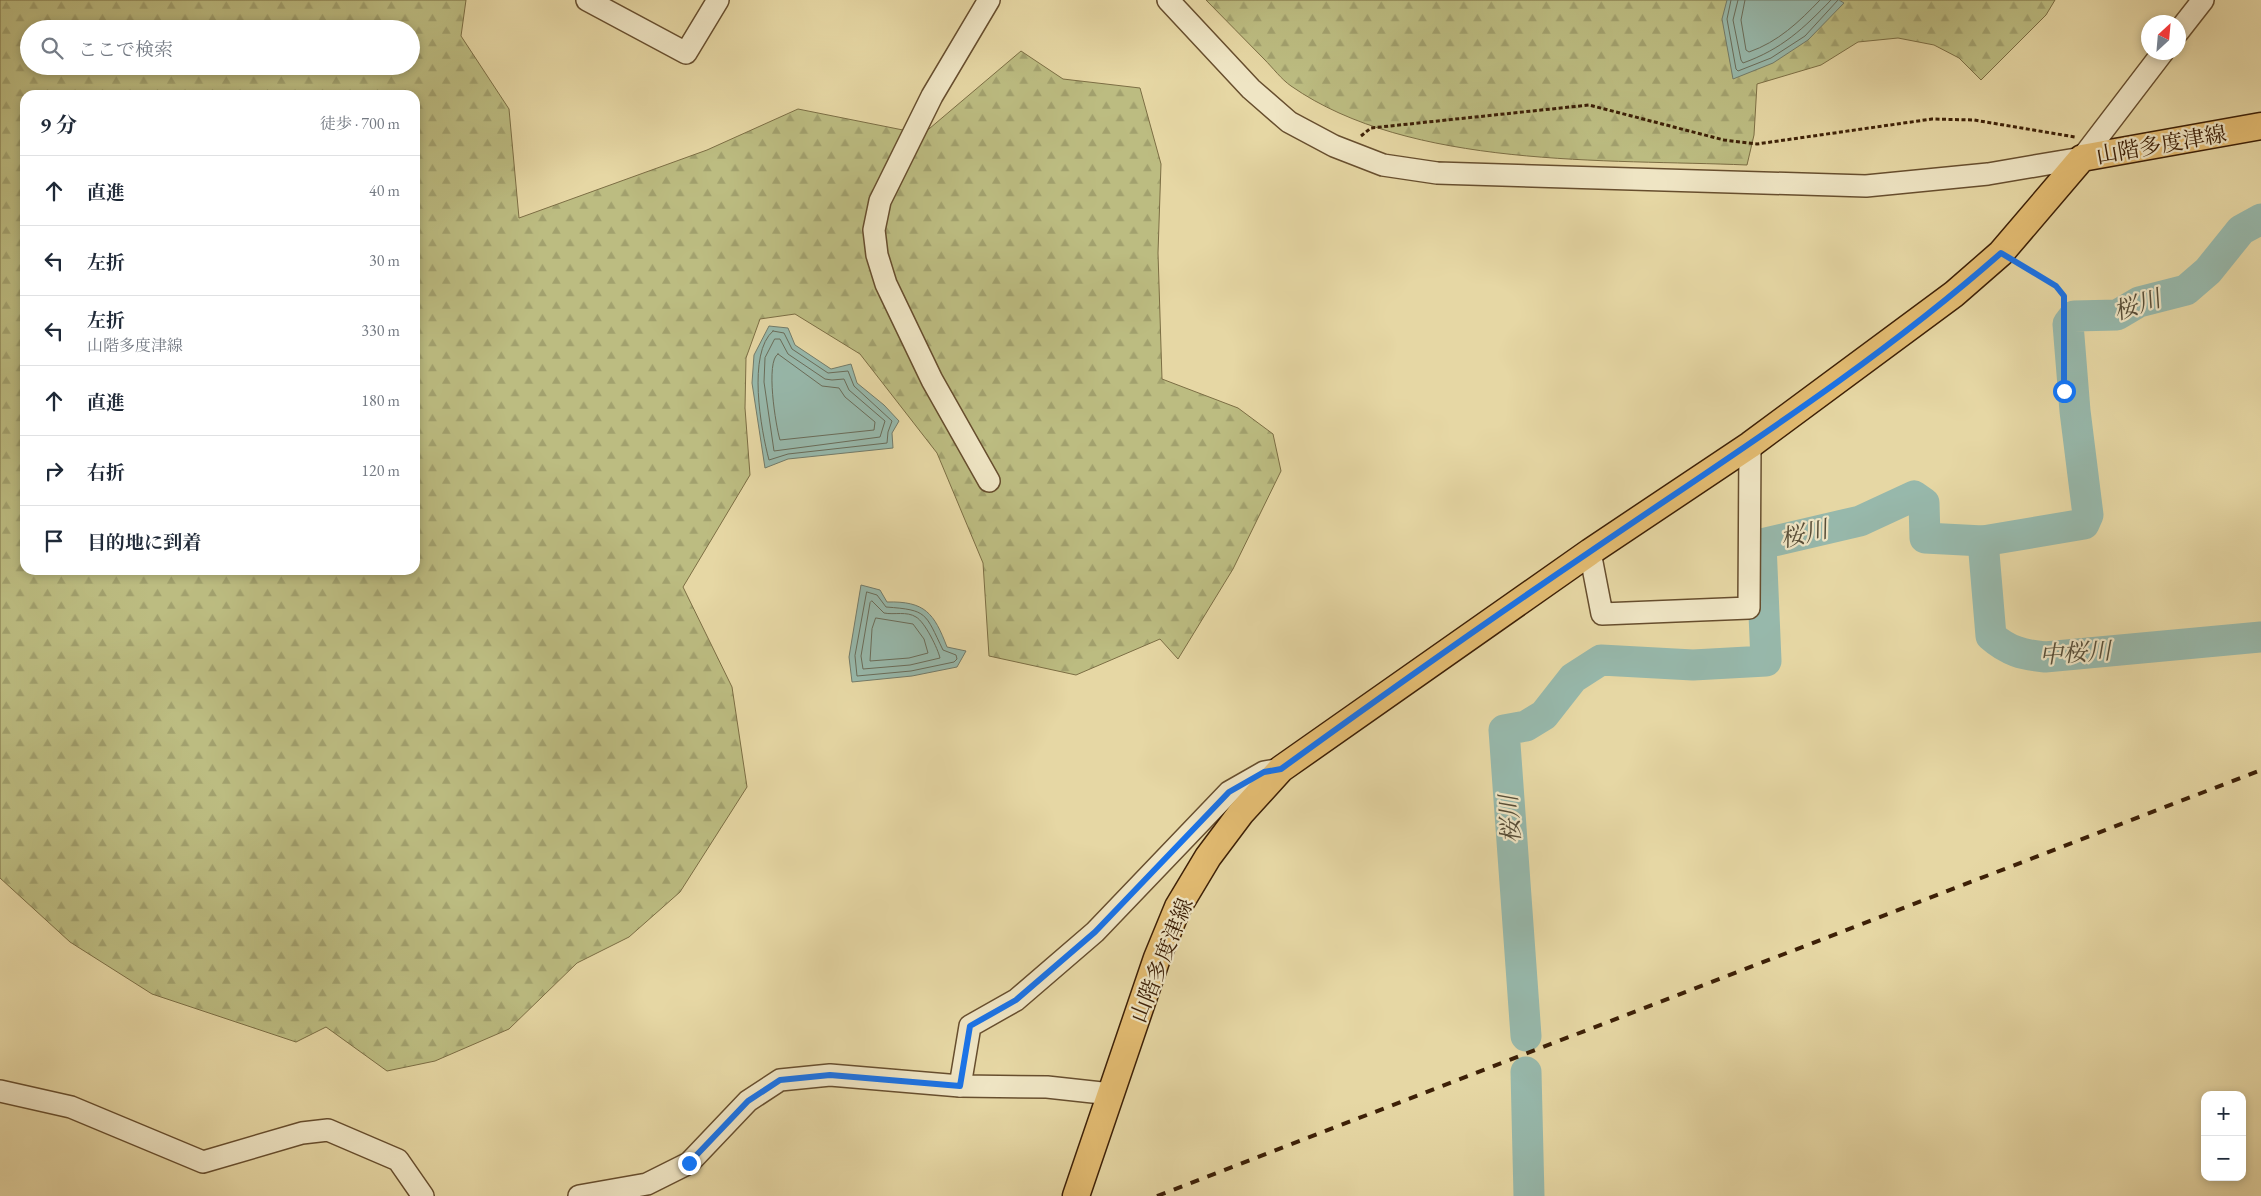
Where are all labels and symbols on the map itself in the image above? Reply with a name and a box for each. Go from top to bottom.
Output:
north arrow [2141,15,2186,60]
street label: 山階多度津線 [2094,119,2229,170]
water label: 桜川 [2109,281,2167,327]
route start [2053,380,2076,403]
water label: 桜川 [1777,512,1834,554]
water label: 中桜川 [2038,634,2115,670]
water label: 桜川 [1492,791,1527,844]
street label: 山階多度津線 [1123,894,1200,1027]
route end [678,1152,701,1175]

